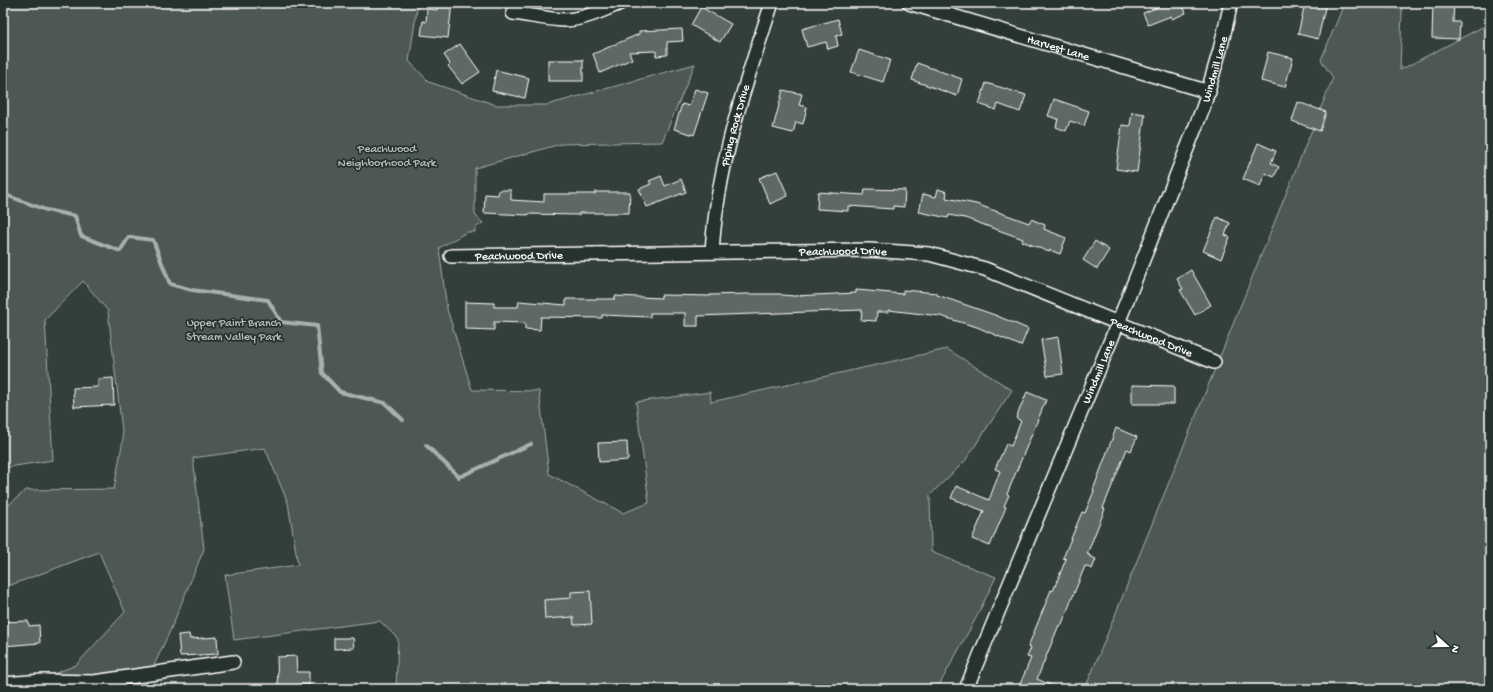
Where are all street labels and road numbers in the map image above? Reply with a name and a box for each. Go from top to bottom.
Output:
street label: Harvest Lane [1025,33,1092,65]
street label: Windmill Lane [1200,34,1232,104]
street label: Piping Rock Drive [719,82,754,169]
street label: Peachwood Drive [798,245,888,260]
street label: Peachwood Drive [474,249,564,265]
street label: Peachwood Drive [1107,315,1195,362]
street label: Windmill Lane [1080,337,1120,406]

